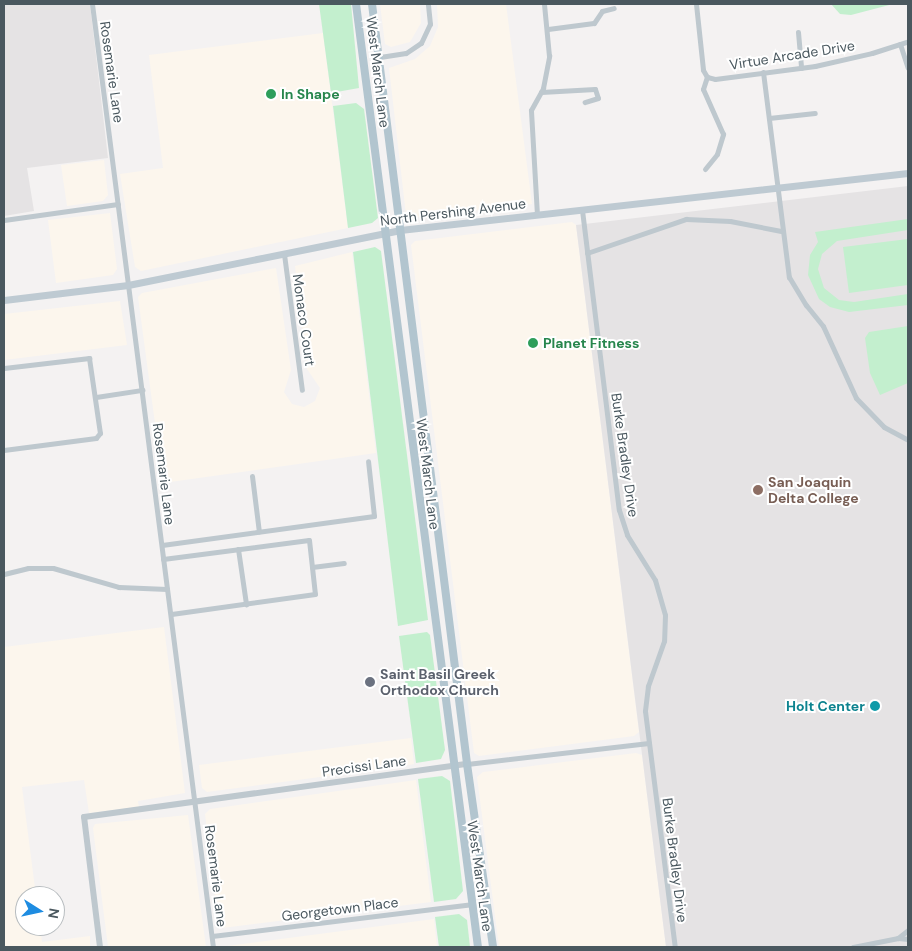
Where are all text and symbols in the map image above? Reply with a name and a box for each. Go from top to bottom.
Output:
street label: West March Lane [363,15,393,129]
street label: Rosemarie Lane [97,20,127,124]
street label: Virtue Arcade Drive [728,37,856,73]
place label: In Shape [281,86,340,102]
marker: In Shape [265,88,277,100]
street label: North Pershing Avenue [379,195,527,229]
street label: Monaco Court [289,273,319,367]
place label: Planet Fitness [543,335,640,351]
marker: Planet Fitness [527,337,539,349]
street label: Burke Bradley Drive [608,392,642,518]
street label: West March Lane [413,417,443,531]
street label: Rosemarie Lane [149,422,179,526]
place label: San Joaquin Delta College [768,474,859,507]
marker: San Joaquin Delta College [752,484,764,496]
place label: Saint Basil Greek Orthodox Church [380,666,499,699]
marker: Saint Basil Greek Orthodox Church [364,676,376,688]
place label: Holt Center [786,698,865,714]
marker: Holt Center [869,700,881,712]
street label: Precissi Lane [321,752,407,780]
street label: Burke Bradley Drive [659,797,691,923]
street label: West March Lane [464,819,496,933]
street label: Rosemarie Lane [201,824,231,928]
north arrow [15,886,65,936]
street label: Georgetown Place [281,893,399,925]
text: N [44,907,64,920]

